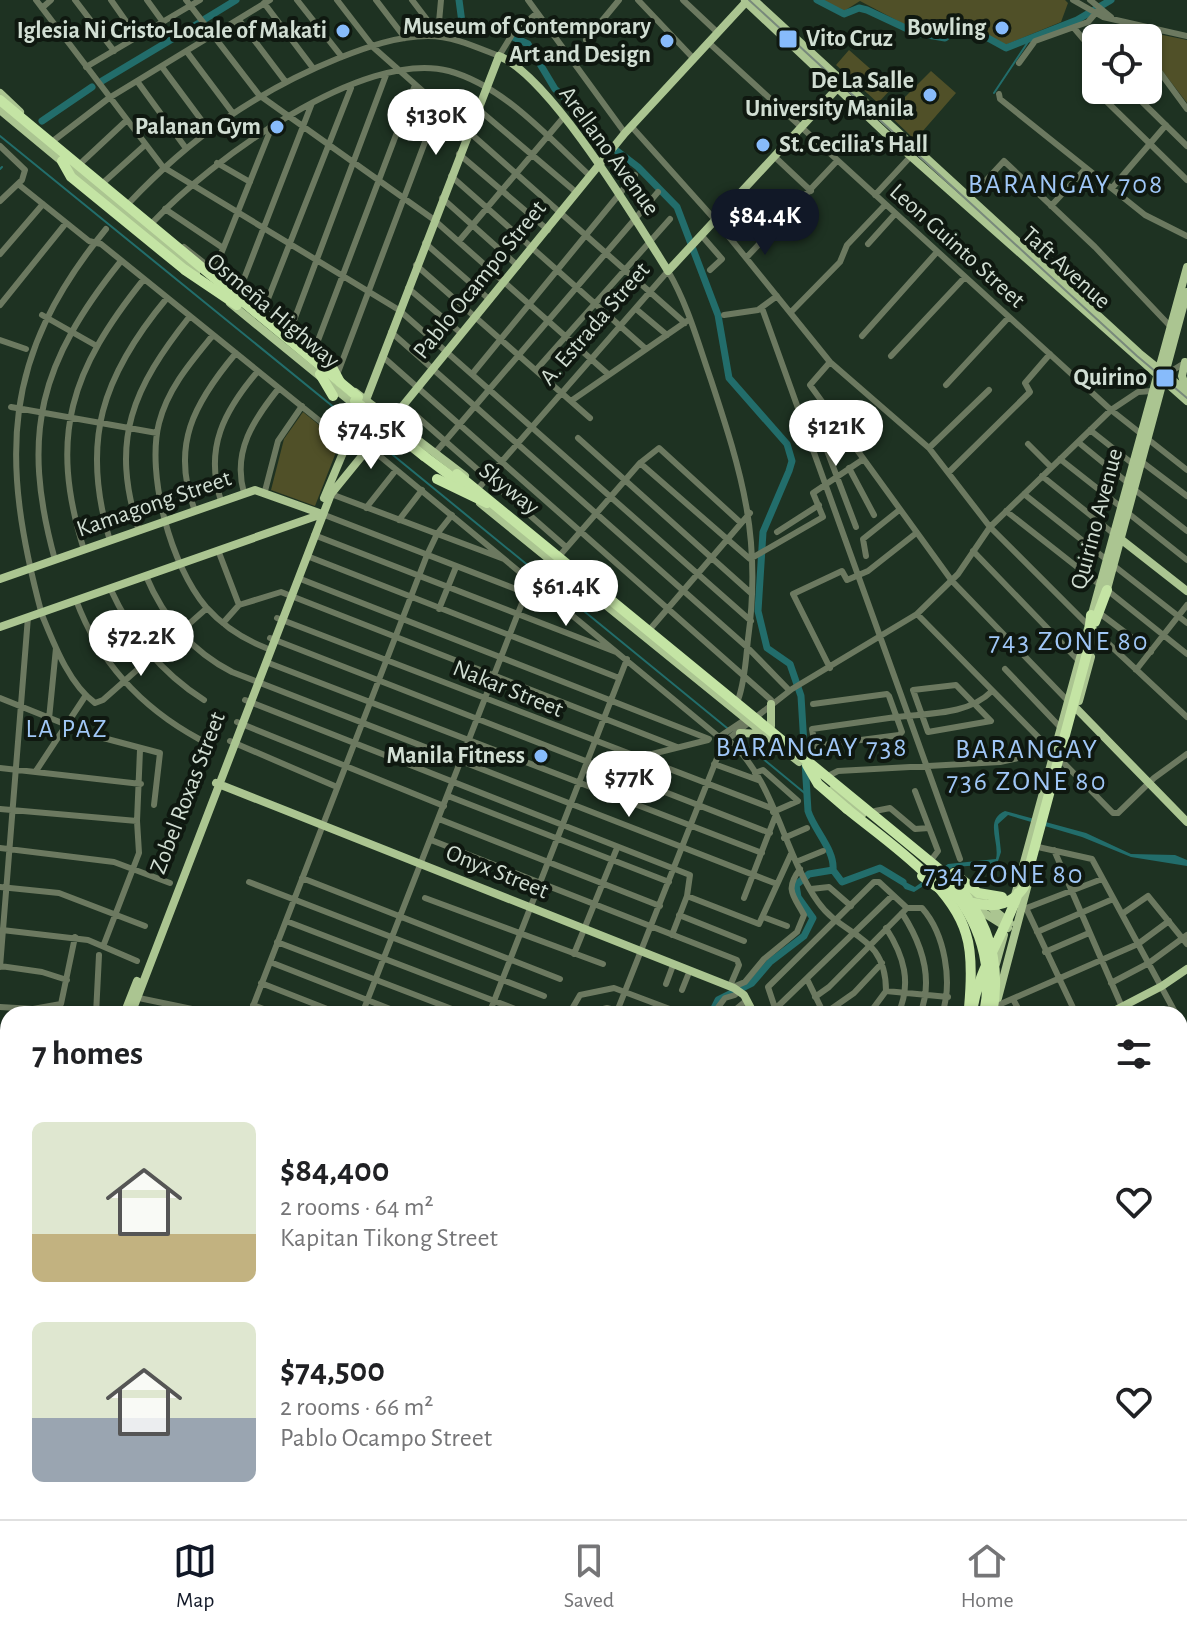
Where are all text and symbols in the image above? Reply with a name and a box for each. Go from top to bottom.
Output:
place label: Museum of Contemporary Art and Design [403,15,651,67]
place label: Bowling [907,16,987,40]
place label: Iglesia Ni Cristo-Locale of Makati [17,19,327,43]
marker: Bowling [993,19,1011,37]
marker: Iglesia Ni Cristo-Locale of Makati [334,22,352,40]
map controls [1082,24,1162,104]
button: locate [1082,24,1162,104]
place label: Vito Cruz [806,27,893,51]
marker: Vito Cruz [777,28,799,50]
marker: Museum of Contemporary Art and Design [658,32,676,50]
place label: De La Salle University Manila [745,69,914,121]
street label: Arellano Avenue [554,82,664,220]
marker: De La Salle University Manila [921,86,939,104]
pin: $130K [380,89,492,157]
text: $130K [406,102,467,128]
place label: Palanan Gym [135,115,261,139]
marker: Palanan Gym [268,118,286,136]
place label: St. Cecilia's Hall [779,133,928,157]
marker: St. Cecilia's Hall [754,136,772,154]
district label: BARANGAY 708 [968,171,1164,199]
street label: Leon Guinto Street [885,179,1029,313]
pin: $84.4K [700,189,830,257]
street label: Pablo Ocampo Street [409,196,551,364]
text: $84.4K [729,202,801,228]
street label: Taft Avenue [1017,222,1115,314]
street label: Osmeña Highway [202,249,344,373]
street label: A. Estrada Street [535,258,655,390]
place label: Quirino [1073,366,1147,390]
marker: Quirino [1154,367,1176,389]
pin: $121K [780,400,892,468]
pin: $74.5K [306,403,436,471]
text: $121K [807,413,865,439]
text: $74.5K [337,416,405,442]
street label: Quirino Avenue [1067,446,1127,592]
street label: Skyway [474,458,544,520]
street label: Kamagong Street [74,466,235,542]
pin: $61.4K [501,560,631,628]
text: $61.4K [532,573,600,599]
pin: $72.2K [76,610,206,678]
text: $72.2K [107,623,175,649]
district label: 743 ZONE 80 [988,628,1150,656]
street label: Nakar Street [449,656,567,722]
street label: Zobel Roxas Street [146,708,230,877]
district label: LA PAZ [25,716,109,742]
district label: BARANGAY 738 [715,734,909,762]
district label: BARANGAY 736 ZONE 80 [947,736,1107,796]
place label: Manila Fitness [386,744,525,768]
marker: Manila Fitness [532,747,550,765]
pin: $77K [582,751,676,819]
text: $77K [604,764,654,790]
street label: Onyx Street [442,841,552,904]
district label: 734 ZONE 80 [923,861,1085,889]
icon: filters [1112,1032,1156,1076]
text: 7 homes [32,1037,143,1071]
icon: home [96,1154,192,1250]
text: $84,400 [280,1154,389,1188]
icon: heart [1112,1180,1156,1224]
text: 2 rooms · 64 m² [280,1194,434,1220]
text: Kapitan Tikong Street [280,1225,498,1251]
icon: home [96,1354,192,1450]
text: $74,500 [280,1354,385,1388]
icon: heart [1112,1380,1156,1424]
text: 2 rooms · 66 m² [280,1394,433,1420]
text: Pablo Ocampo Street [280,1425,492,1451]
tab: Map [173,1539,217,1613]
tab: Saved [564,1539,614,1613]
tab: Home [961,1539,1014,1613]

